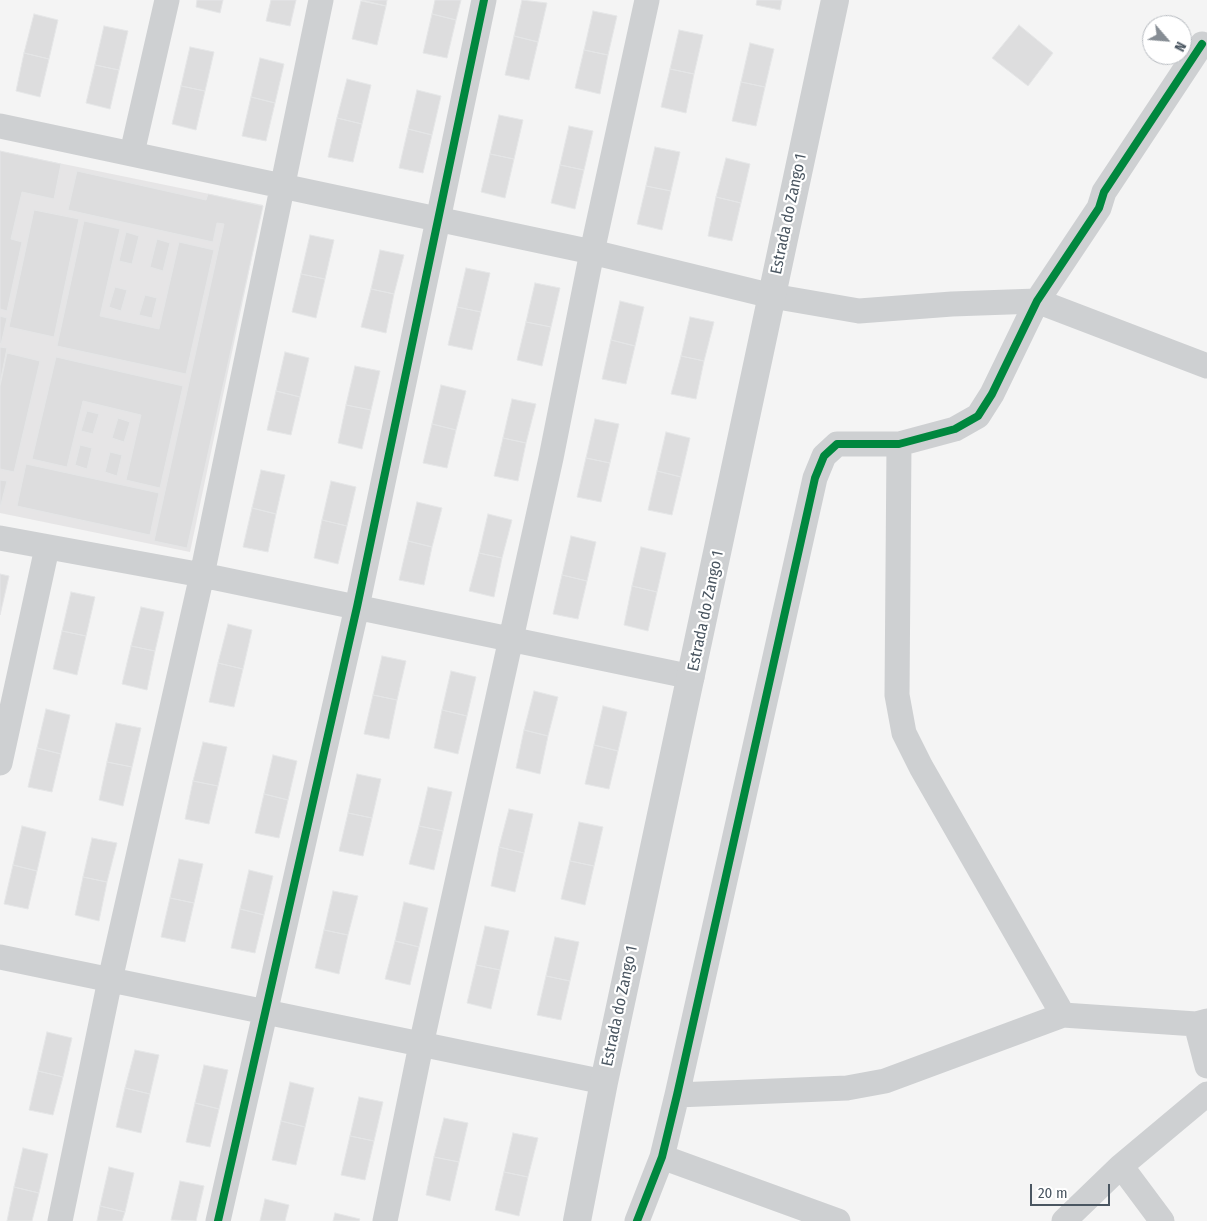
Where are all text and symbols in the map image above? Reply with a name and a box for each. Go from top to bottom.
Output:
north arrow [1142,15,1192,65]
text: N [1170,39,1189,54]
street label: Estrada do Zango 1 [767,152,811,276]
street label: Estrada do Zango 1 [684,549,728,673]
street label: Estrada do Zango 1 [598,944,642,1068]
scale bar [1032,1174,1112,1206]
text: 20 m [1038,1184,1068,1202]

